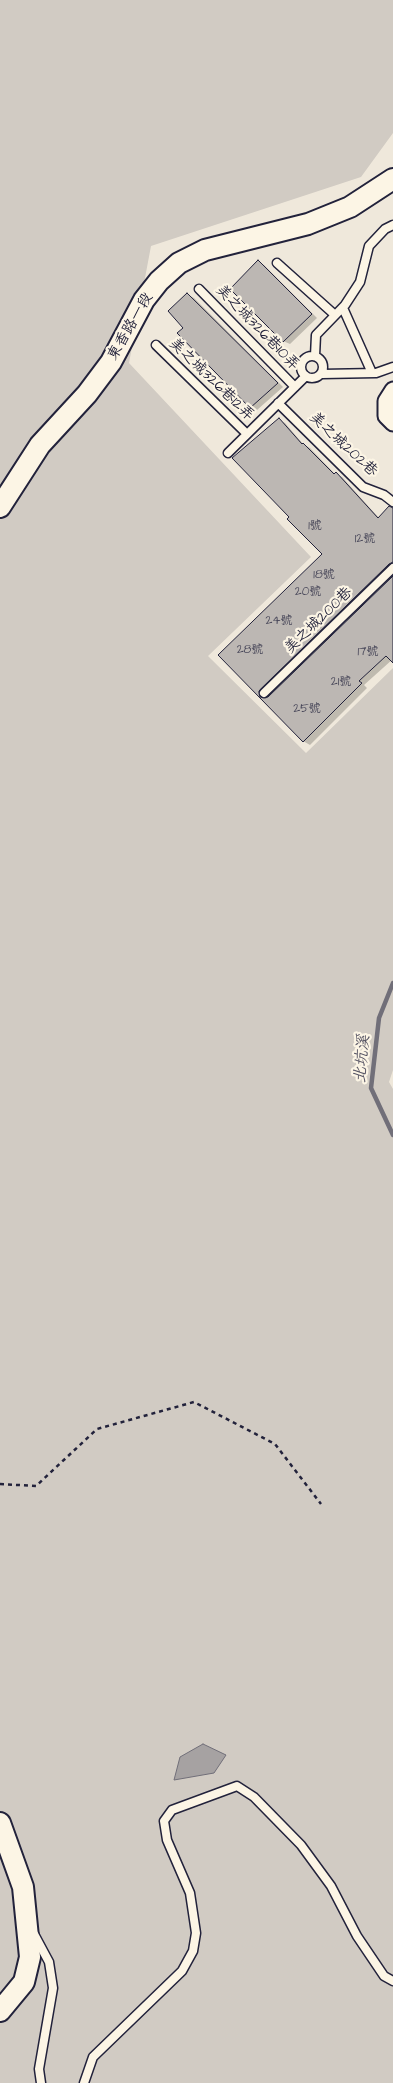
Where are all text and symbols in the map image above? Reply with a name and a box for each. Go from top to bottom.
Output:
street label: 美之城326巷10弄 [212,281,302,375]
street label: 東香路一段 [104,290,158,364]
street label: 美之城326巷12弄 [165,335,257,425]
street label: 美之城202巷 [305,409,381,481]
house number: 1號 [308,519,322,533]
house number: 12號 [355,532,375,546]
house number: 18號 [313,568,335,582]
street label: 美之城200巷 [281,584,357,658]
house number: 20號 [295,585,321,599]
house number: 24號 [265,614,293,628]
house number: 28號 [237,643,263,657]
house number: 17號 [358,645,378,659]
house number: 21號 [331,675,351,689]
house number: 25號 [293,702,321,716]
water label: 北坑溪 [351,1034,375,1084]

